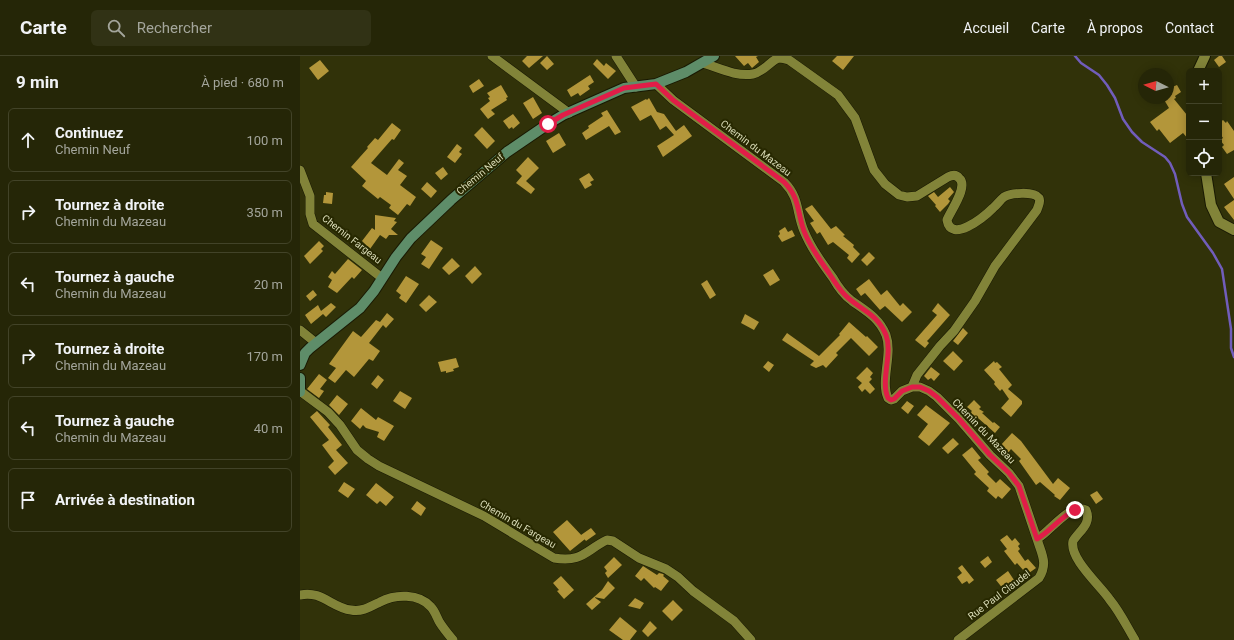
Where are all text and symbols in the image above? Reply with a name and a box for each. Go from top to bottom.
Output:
search box [91,10,371,46]
text: Carte [20,16,67,39]
icon: search [105,17,127,39]
text: Rechercher [137,19,212,37]
text: Accueil [963,20,1009,36]
text: Carte [1031,20,1065,36]
text: À propos [1087,20,1143,36]
text: Contact [1165,20,1214,36]
north arrow [1138,68,1174,104]
map controls [1186,68,1222,176]
button: + [1186,68,1222,104]
text: 9 min [16,72,59,92]
text: À pied · 680 m [201,75,284,90]
button: − [1186,104,1222,140]
route start [539,115,557,133]
street label: Chemin du Mazeau [719,118,793,178]
text: Continuez [55,124,123,142]
icon: ahead [17,129,39,151]
text: 100 m [246,133,283,148]
button: locate [1186,140,1222,176]
text: Chemin Neuf [55,142,130,157]
street label: Chemin Neuf [454,151,506,197]
text: Tournez à droite [55,196,164,214]
icon: right [17,201,39,223]
text: 350 m [246,205,283,220]
street label: Chemin Fargeau [320,212,384,266]
text: Chemin du Mazeau [55,214,166,229]
text: Tournez à gauche [55,268,174,286]
icon: left [17,273,39,295]
text: 20 m [254,277,283,292]
text: Chemin du Mazeau [55,286,166,301]
text: Tournez à droite [55,340,164,358]
icon: right [17,345,39,367]
text: 170 m [246,349,283,364]
text: Chemin du Mazeau [55,358,166,373]
street label: Chemin du Mazeau [950,396,1018,466]
text: Tournez à gauche [55,412,174,430]
icon: left [17,417,39,439]
text: 40 m [254,421,283,436]
text: Chemin du Mazeau [55,430,166,445]
icon: arrive [17,489,39,511]
text: Arrivée à destination [55,491,195,509]
street label: Chemin du Fargeau [478,498,558,550]
route end [1066,501,1084,519]
street label: Rue Paul Claudel [966,568,1032,622]

